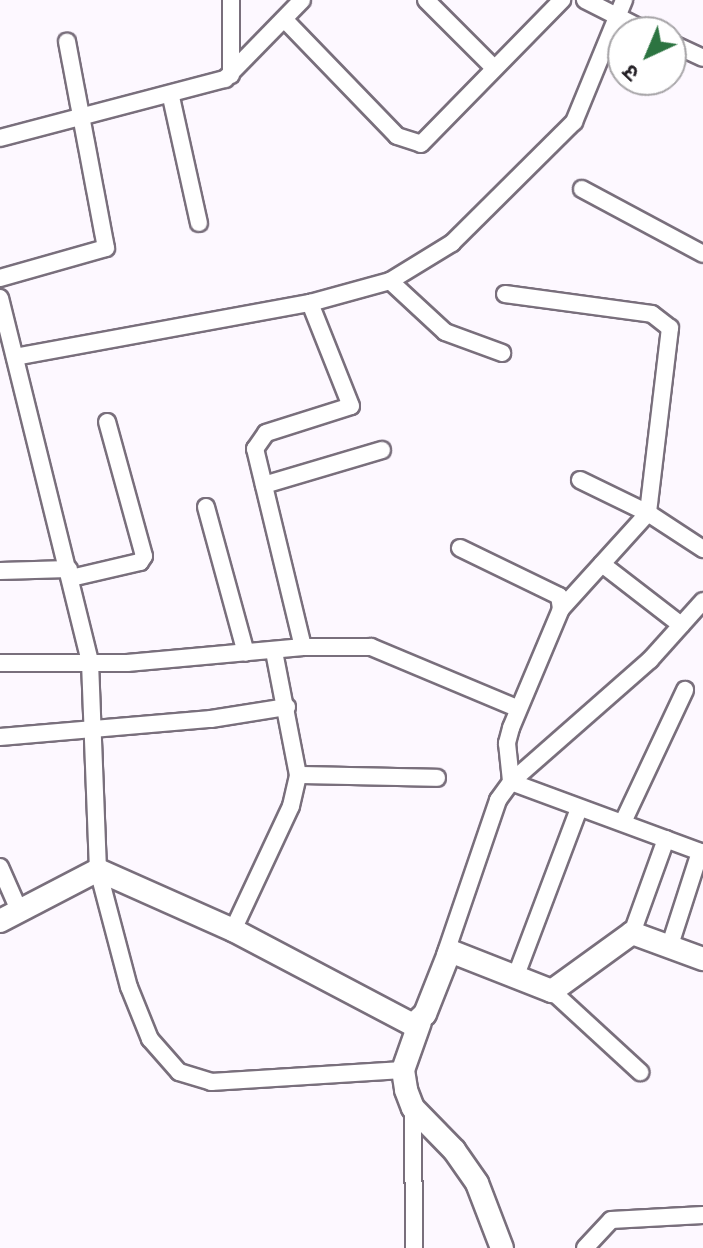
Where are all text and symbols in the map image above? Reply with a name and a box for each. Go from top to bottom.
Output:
north arrow [607,16,687,96]
text: उ [617,58,645,86]

